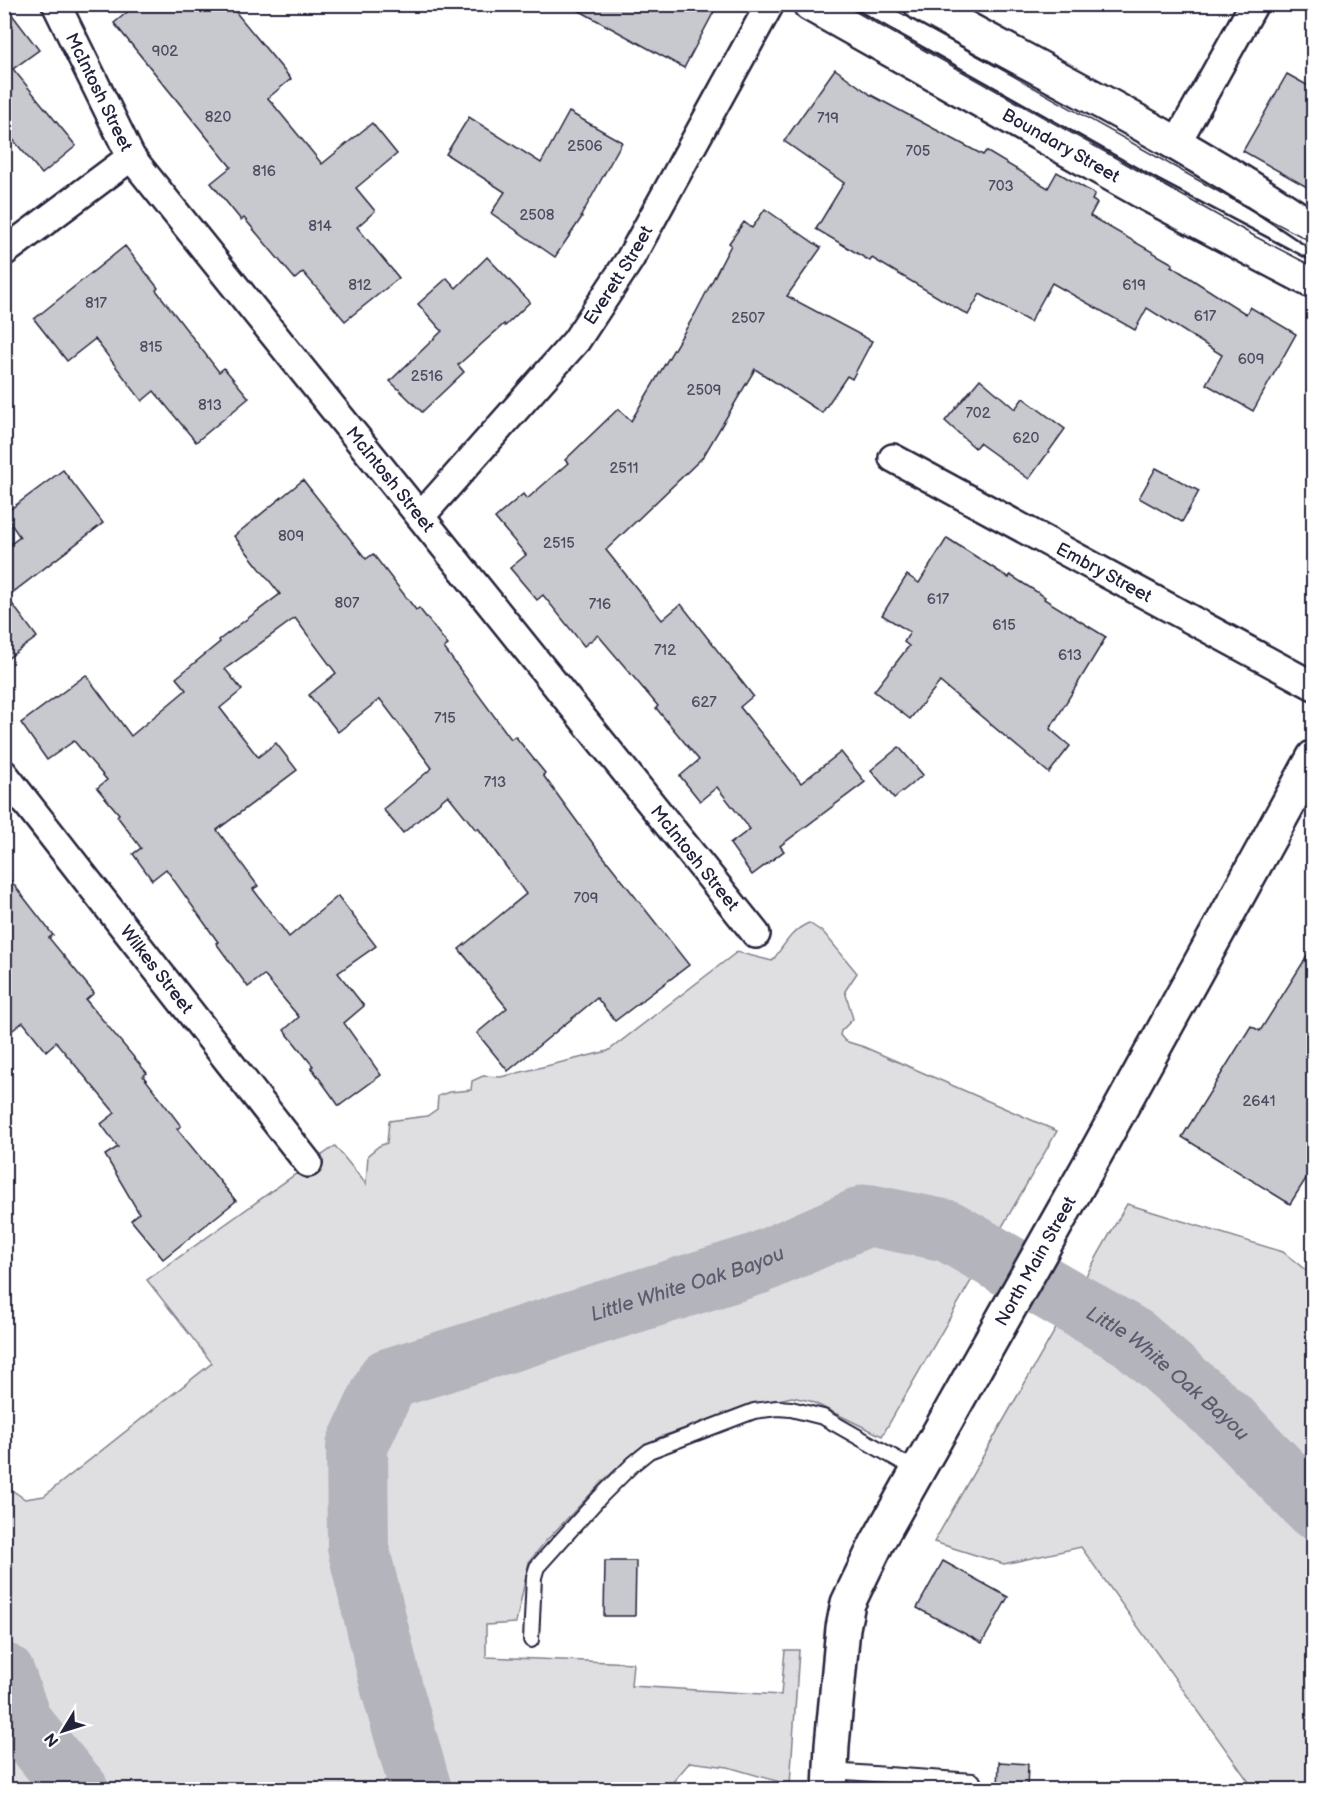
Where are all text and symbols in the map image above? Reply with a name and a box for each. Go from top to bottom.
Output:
street label: McIntosh Street [61,29,137,155]
house number: 902 [152,42,178,61]
street label: Boundary Street [998,104,1124,187]
house number: 820 [205,108,231,127]
house number: 719 [817,109,839,128]
house number: 2506 [567,137,603,156]
house number: 705 [906,142,930,161]
house number: 816 [252,162,276,181]
house number: 703 [988,177,1014,196]
house number: 2508 [519,206,555,225]
house number: 814 [308,217,332,236]
street label: Everett Street [579,222,657,329]
house number: 812 [348,276,372,295]
house number: 619 [1122,276,1146,295]
house number: 817 [85,294,108,313]
house number: 617 [1194,307,1217,326]
house number: 2507 [731,309,765,328]
house number: 815 [139,338,163,357]
house number: 609 [1238,350,1264,369]
house number: 2516 [411,367,443,386]
house number: 2509 [687,381,721,400]
house number: 813 [198,396,222,415]
house number: 702 [965,404,991,423]
street label: McIntosh Street [342,422,439,536]
house number: 620 [1013,429,1040,448]
house number: 2511 [609,459,639,478]
house number: 809 [278,527,304,546]
house number: 2515 [543,534,575,553]
street label: Embry Street [1053,538,1156,607]
house number: 617 [927,590,950,609]
house number: 807 [335,594,360,613]
house number: 716 [589,595,611,614]
house number: 615 [992,616,1016,635]
house number: 712 [654,641,676,660]
house number: 613 [1058,646,1082,665]
house number: 627 [691,693,717,712]
house number: 715 [434,709,456,728]
house number: 713 [484,773,506,792]
street label: McIntosh Street [646,801,744,915]
house number: 709 [574,889,598,908]
street label: Wilkes Street [116,921,198,1018]
house number: 2641 [1243,1092,1275,1111]
street label: North Main Street [991,1192,1080,1329]
water label: Little White Oak Bayou [588,1241,788,1327]
water label: Little White Oak Bayou [1082,1301,1254,1446]
north arrow [33,1701,93,1761]
text: N [41,1729,64,1750]

